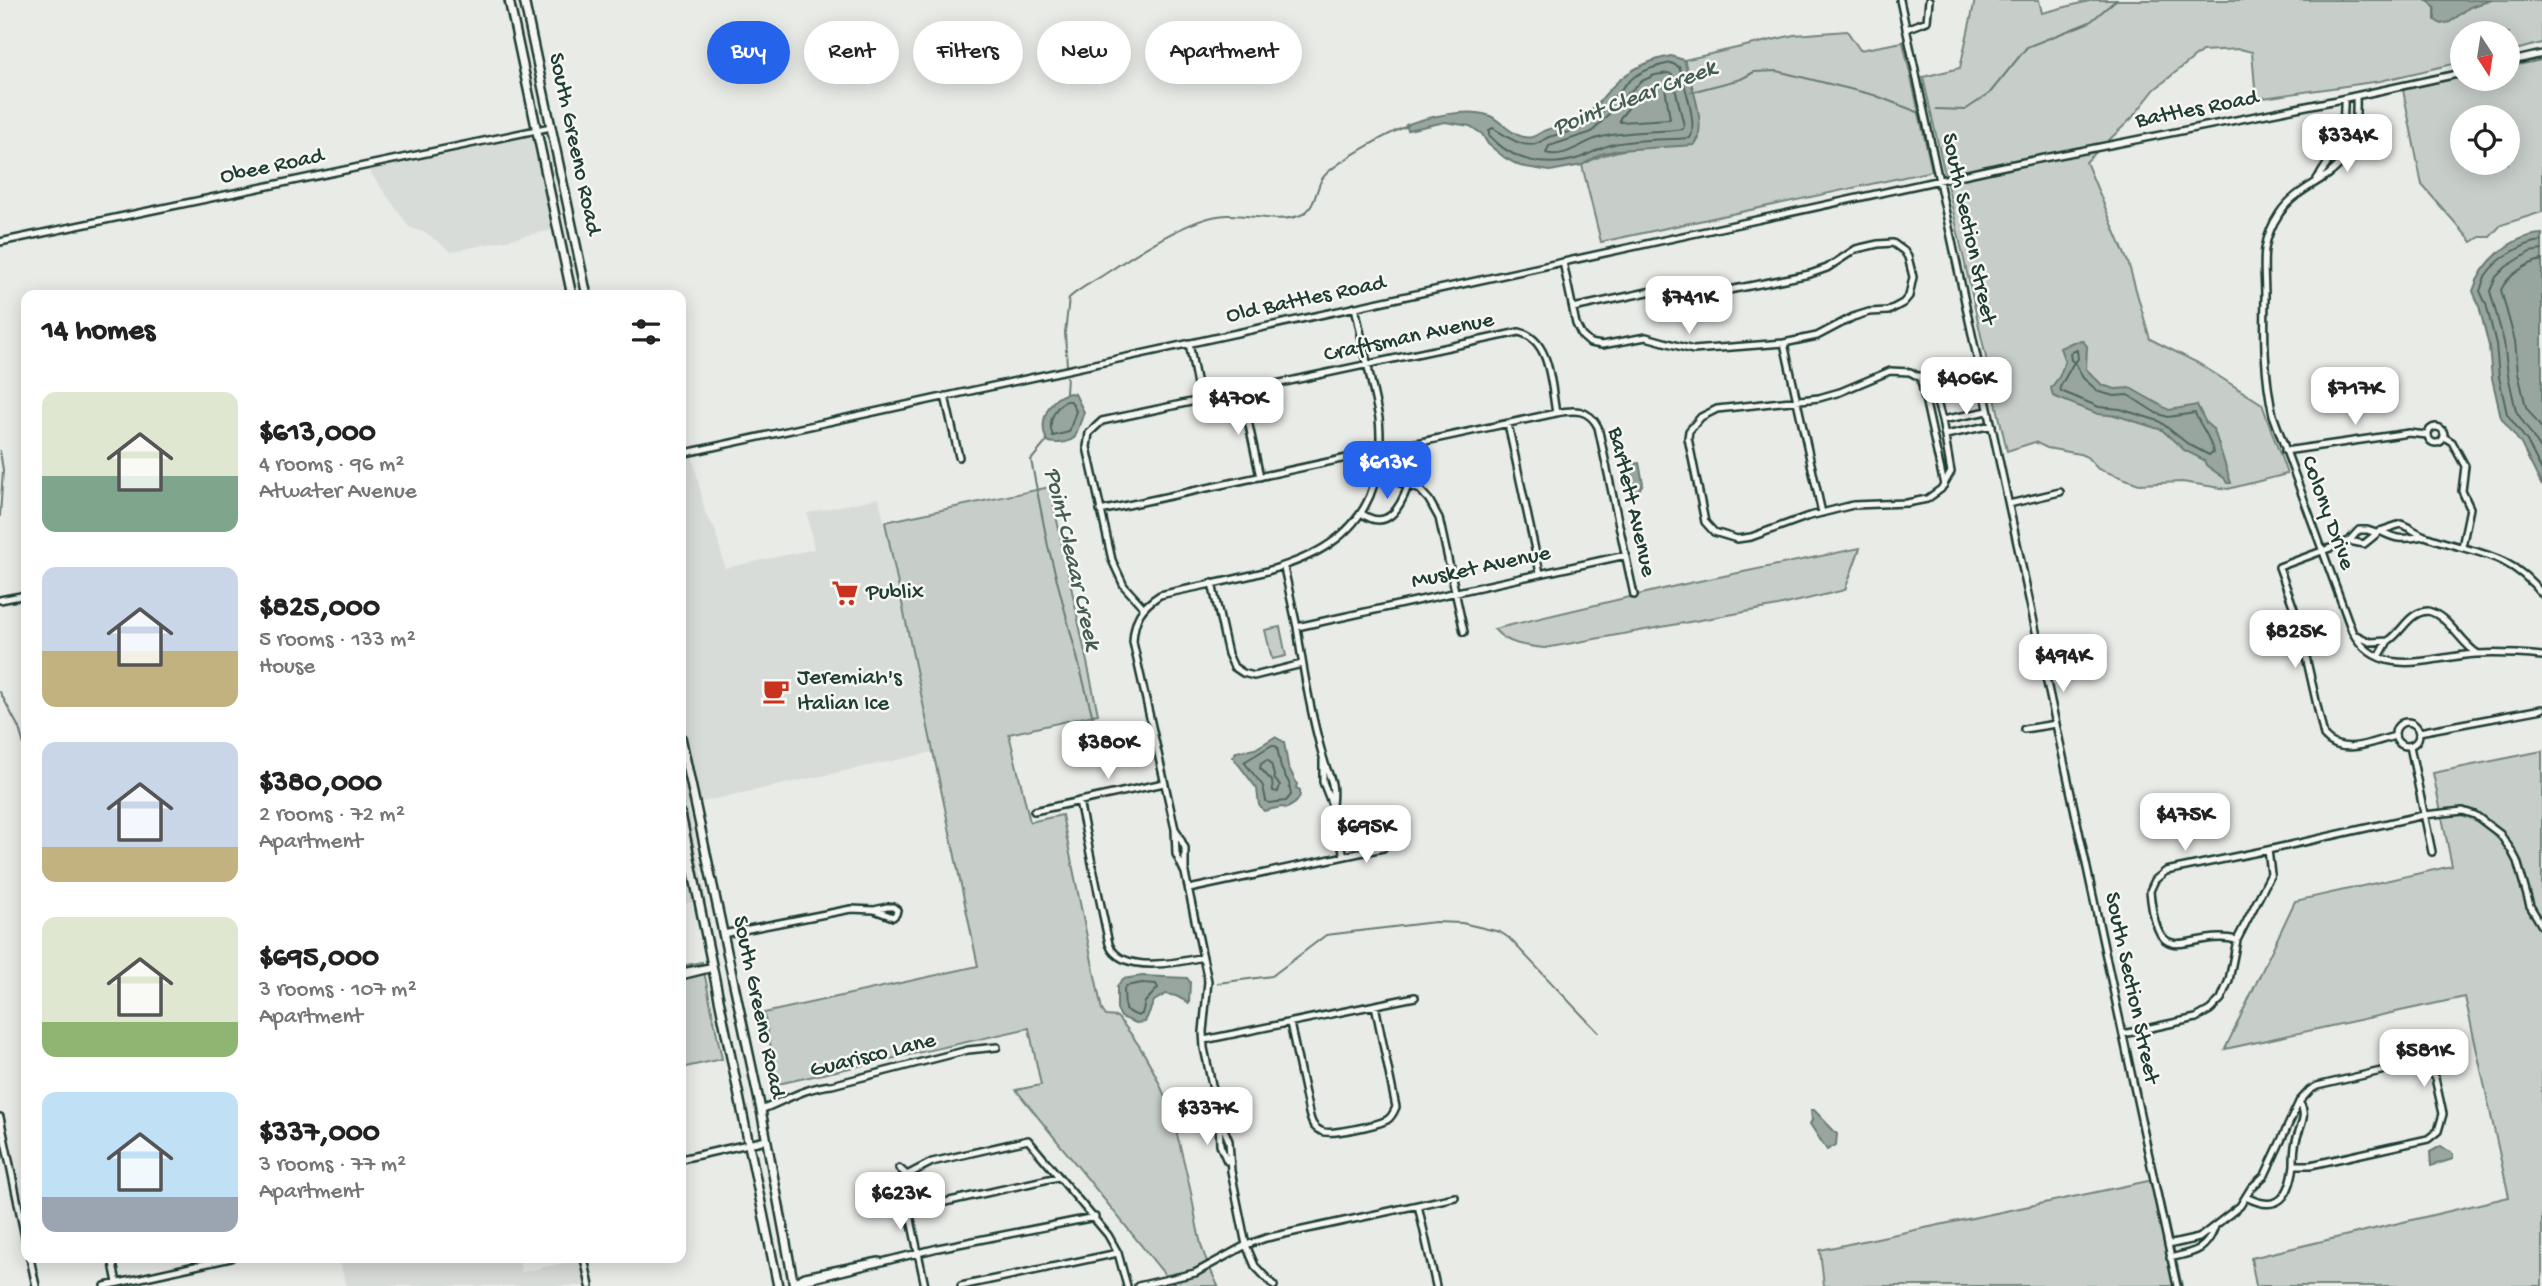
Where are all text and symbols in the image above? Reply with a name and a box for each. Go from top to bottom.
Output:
chip: Buy [707,21,790,84]
chip: Rent [804,21,899,84]
chip: Filters [913,21,1023,84]
chip: New [1037,21,1131,84]
chip: Apartment [1145,21,1302,84]
north arrow [2450,21,2520,91]
map controls [2450,21,2520,175]
street label: South Greeno Road [542,50,607,239]
water label: Point Clear Creek [1549,54,1723,144]
street label: Battles Road [2132,85,2262,135]
button: locate [2450,105,2520,175]
pin: $334K [2298,114,2396,174]
text: $334K [2318,123,2376,150]
street label: South Section Street [1935,131,2002,329]
street label: Obee Road [218,143,328,191]
street label: Old Battles Road [1224,270,1390,330]
pin: $741K [1640,276,1738,336]
text: $741K [1661,285,1717,312]
street label: Craftsman Avenue [1322,307,1497,369]
icon: filters [627,313,665,351]
text: 14 homes [42,315,155,350]
pin: $406K [1917,358,2015,417]
text: $406K [1937,366,1995,393]
pin: $717K [2306,368,2404,427]
text: $717K [2327,376,2383,403]
pin: $470K [1189,378,1287,437]
text: $470K [1209,386,1267,413]
text: $613,000 [259,417,376,452]
icon: home [98,420,182,504]
street label: Bartlett Avenue [1600,424,1662,580]
pin: $613K [1338,442,1436,501]
text: $613K [1359,450,1415,477]
text: 4 rooms · 96 m² [259,452,404,479]
street label: Colony Drive [2294,452,2360,575]
water label: Point Cleaar Creek [1036,465,1107,655]
text: Atwater Avenue [259,479,417,506]
street label: Musket Avenue [1409,540,1554,596]
supermarket icon: Publix [830,578,860,608]
place label: Publix [865,580,924,607]
text: $825,000 [259,592,380,627]
icon: home [98,595,182,679]
pin: $825K [2246,610,2344,670]
text: $825K [2266,619,2324,646]
text: 5 rooms · 133 m² [259,627,416,654]
pin: $494K [2014,634,2112,694]
text: $494K [2035,643,2091,670]
text: House [259,654,315,681]
place label: Jeremiah's Italian Ice [797,665,902,718]
cafe icon: Jeremiah's Italian Ice [761,676,791,706]
pin: $380K [1059,722,1157,781]
text: $380K [1078,730,1138,757]
text: $380,000 [259,767,382,802]
icon: home [98,770,182,854]
pin: $475K [2136,794,2234,853]
text: 2 rooms · 72 m² [259,802,405,829]
text: $475K [2156,802,2214,829]
pin: $695K [1317,806,1415,865]
text: $695K [1337,814,1395,841]
text: Apartment [259,829,363,856]
street label: South Section Street [2098,890,2165,1088]
street label: South Greeno Road [726,913,791,1102]
text: $695,000 [259,942,379,977]
icon: home [98,945,182,1029]
text: 3 rooms · 107 m² [259,977,417,1004]
text: Apartment [259,1004,363,1031]
street label: Guarisco Lane [807,1027,940,1085]
pin: $581K [2375,1030,2473,1089]
text: $581K [2396,1038,2452,1065]
pin: $337K [1158,1088,1256,1147]
text: $337K [1178,1096,1236,1123]
text: $337,000 [259,1117,380,1152]
icon: home [98,1120,182,1204]
text: 3 rooms · 77 m² [259,1152,406,1179]
pin: $623K [851,1172,949,1232]
text: Apartment [259,1179,363,1206]
text: $623K [871,1181,929,1208]

